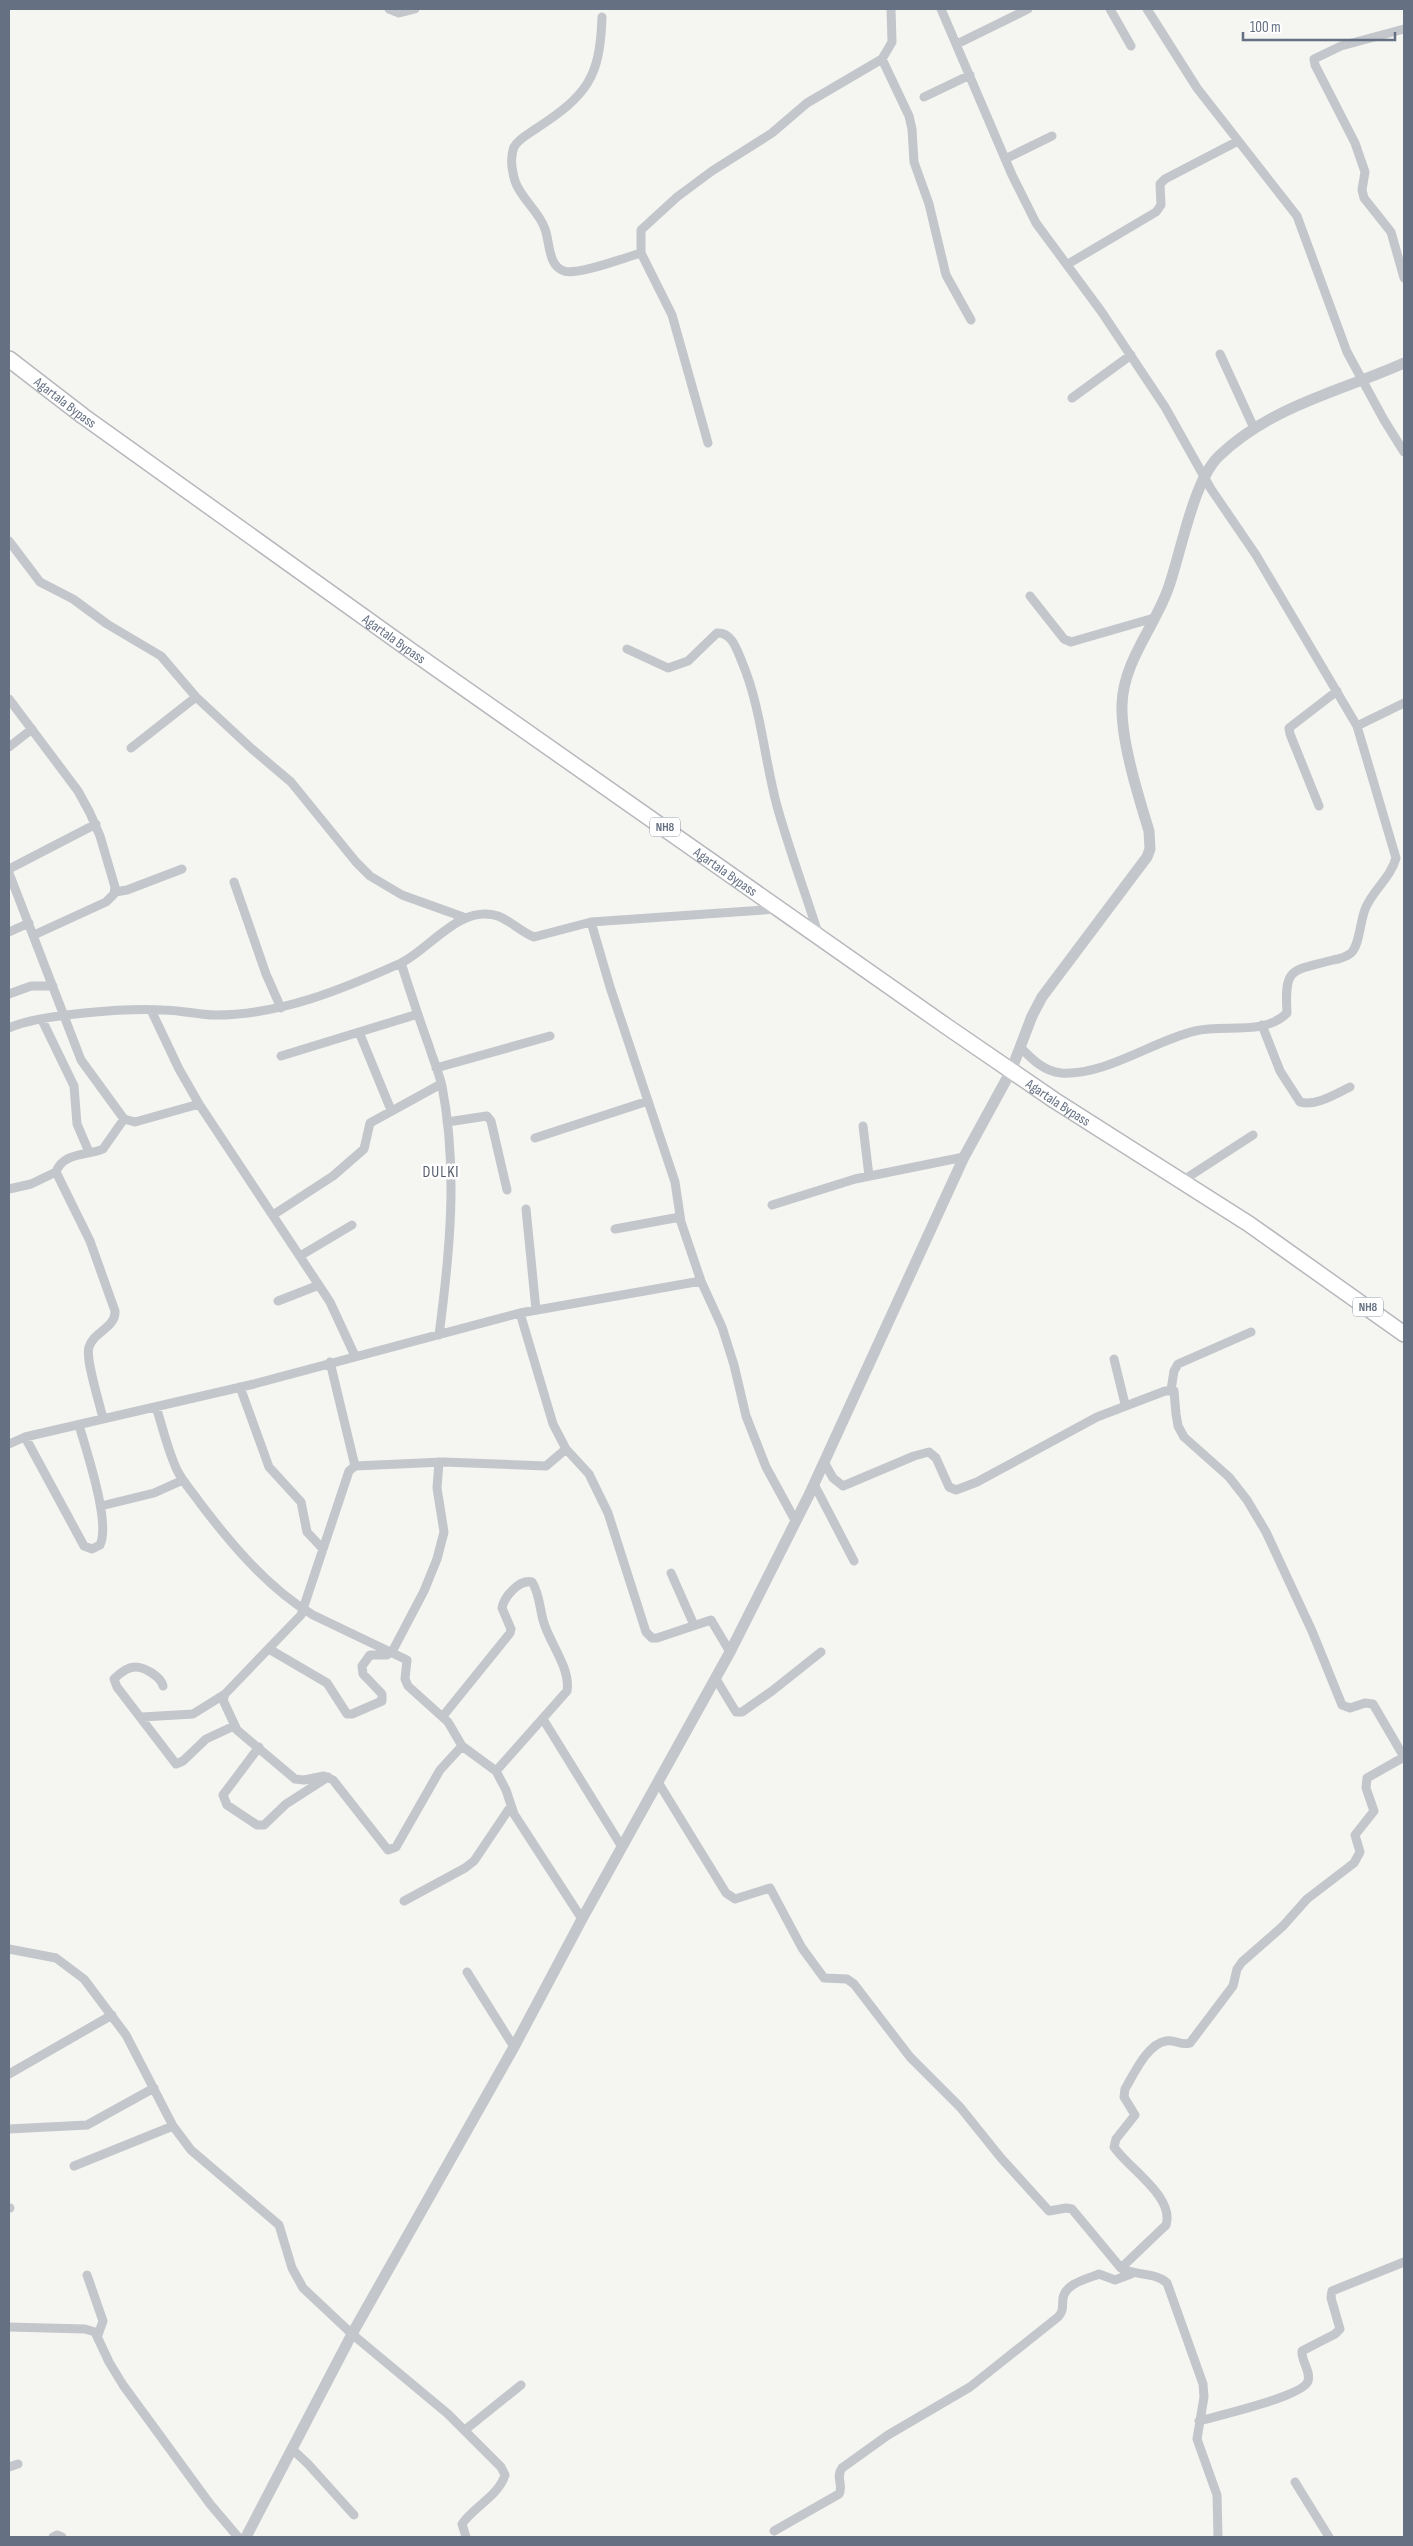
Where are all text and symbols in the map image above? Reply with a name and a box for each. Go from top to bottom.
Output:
scale bar [1243,10,1396,42]
text: 100 m [1250,18,1281,37]
street label: Agartala Bypass [30,373,100,431]
street label: Agartala Bypass [358,610,429,667]
road number: NH8 [650,818,680,836]
street label: Agartala Bypass [690,843,761,899]
street label: Agartala Bypass [1022,1074,1094,1130]
district label: DULKI [422,1163,460,1182]
road number: NH8 [1353,1298,1383,1316]

